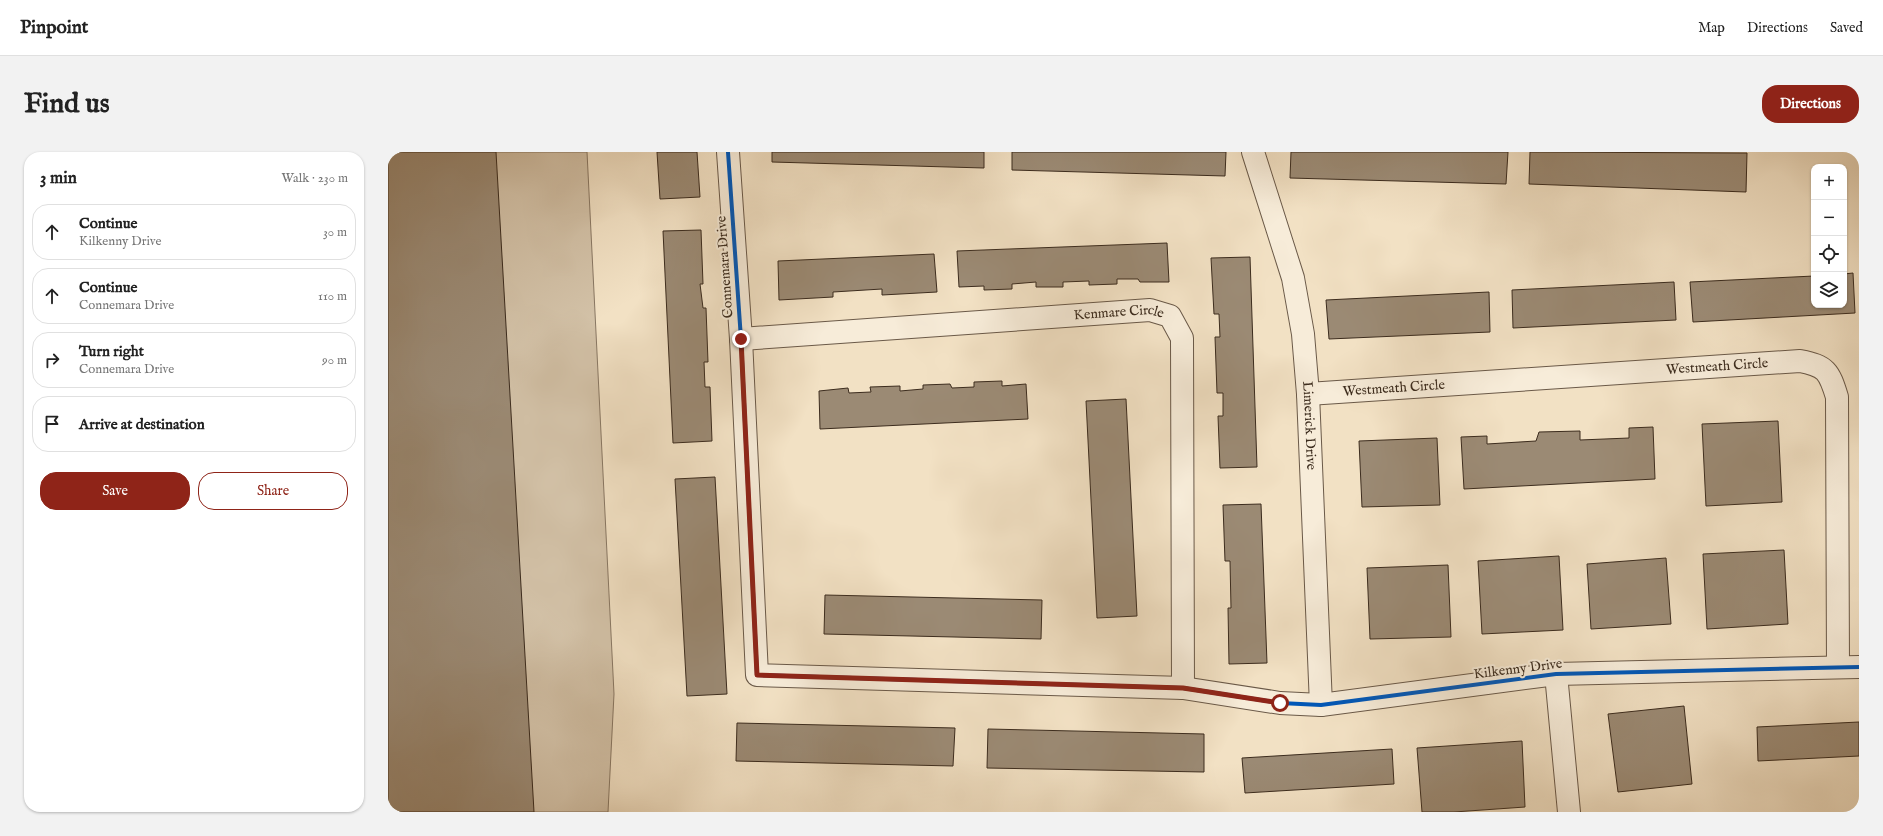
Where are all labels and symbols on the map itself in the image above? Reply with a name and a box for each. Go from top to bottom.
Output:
street label: Connemara Drive [712,215,738,319]
street label: Kenmare Circle [1073,301,1167,324]
route end [732,330,750,348]
street label: Westmeath Circle [1665,354,1769,379]
street label: Westmeath Circle [1342,376,1446,401]
street label: Limerick Drive [1298,381,1320,471]
street label: Kilkenny Drive [1473,655,1564,683]
route start [1271,694,1289,712]

